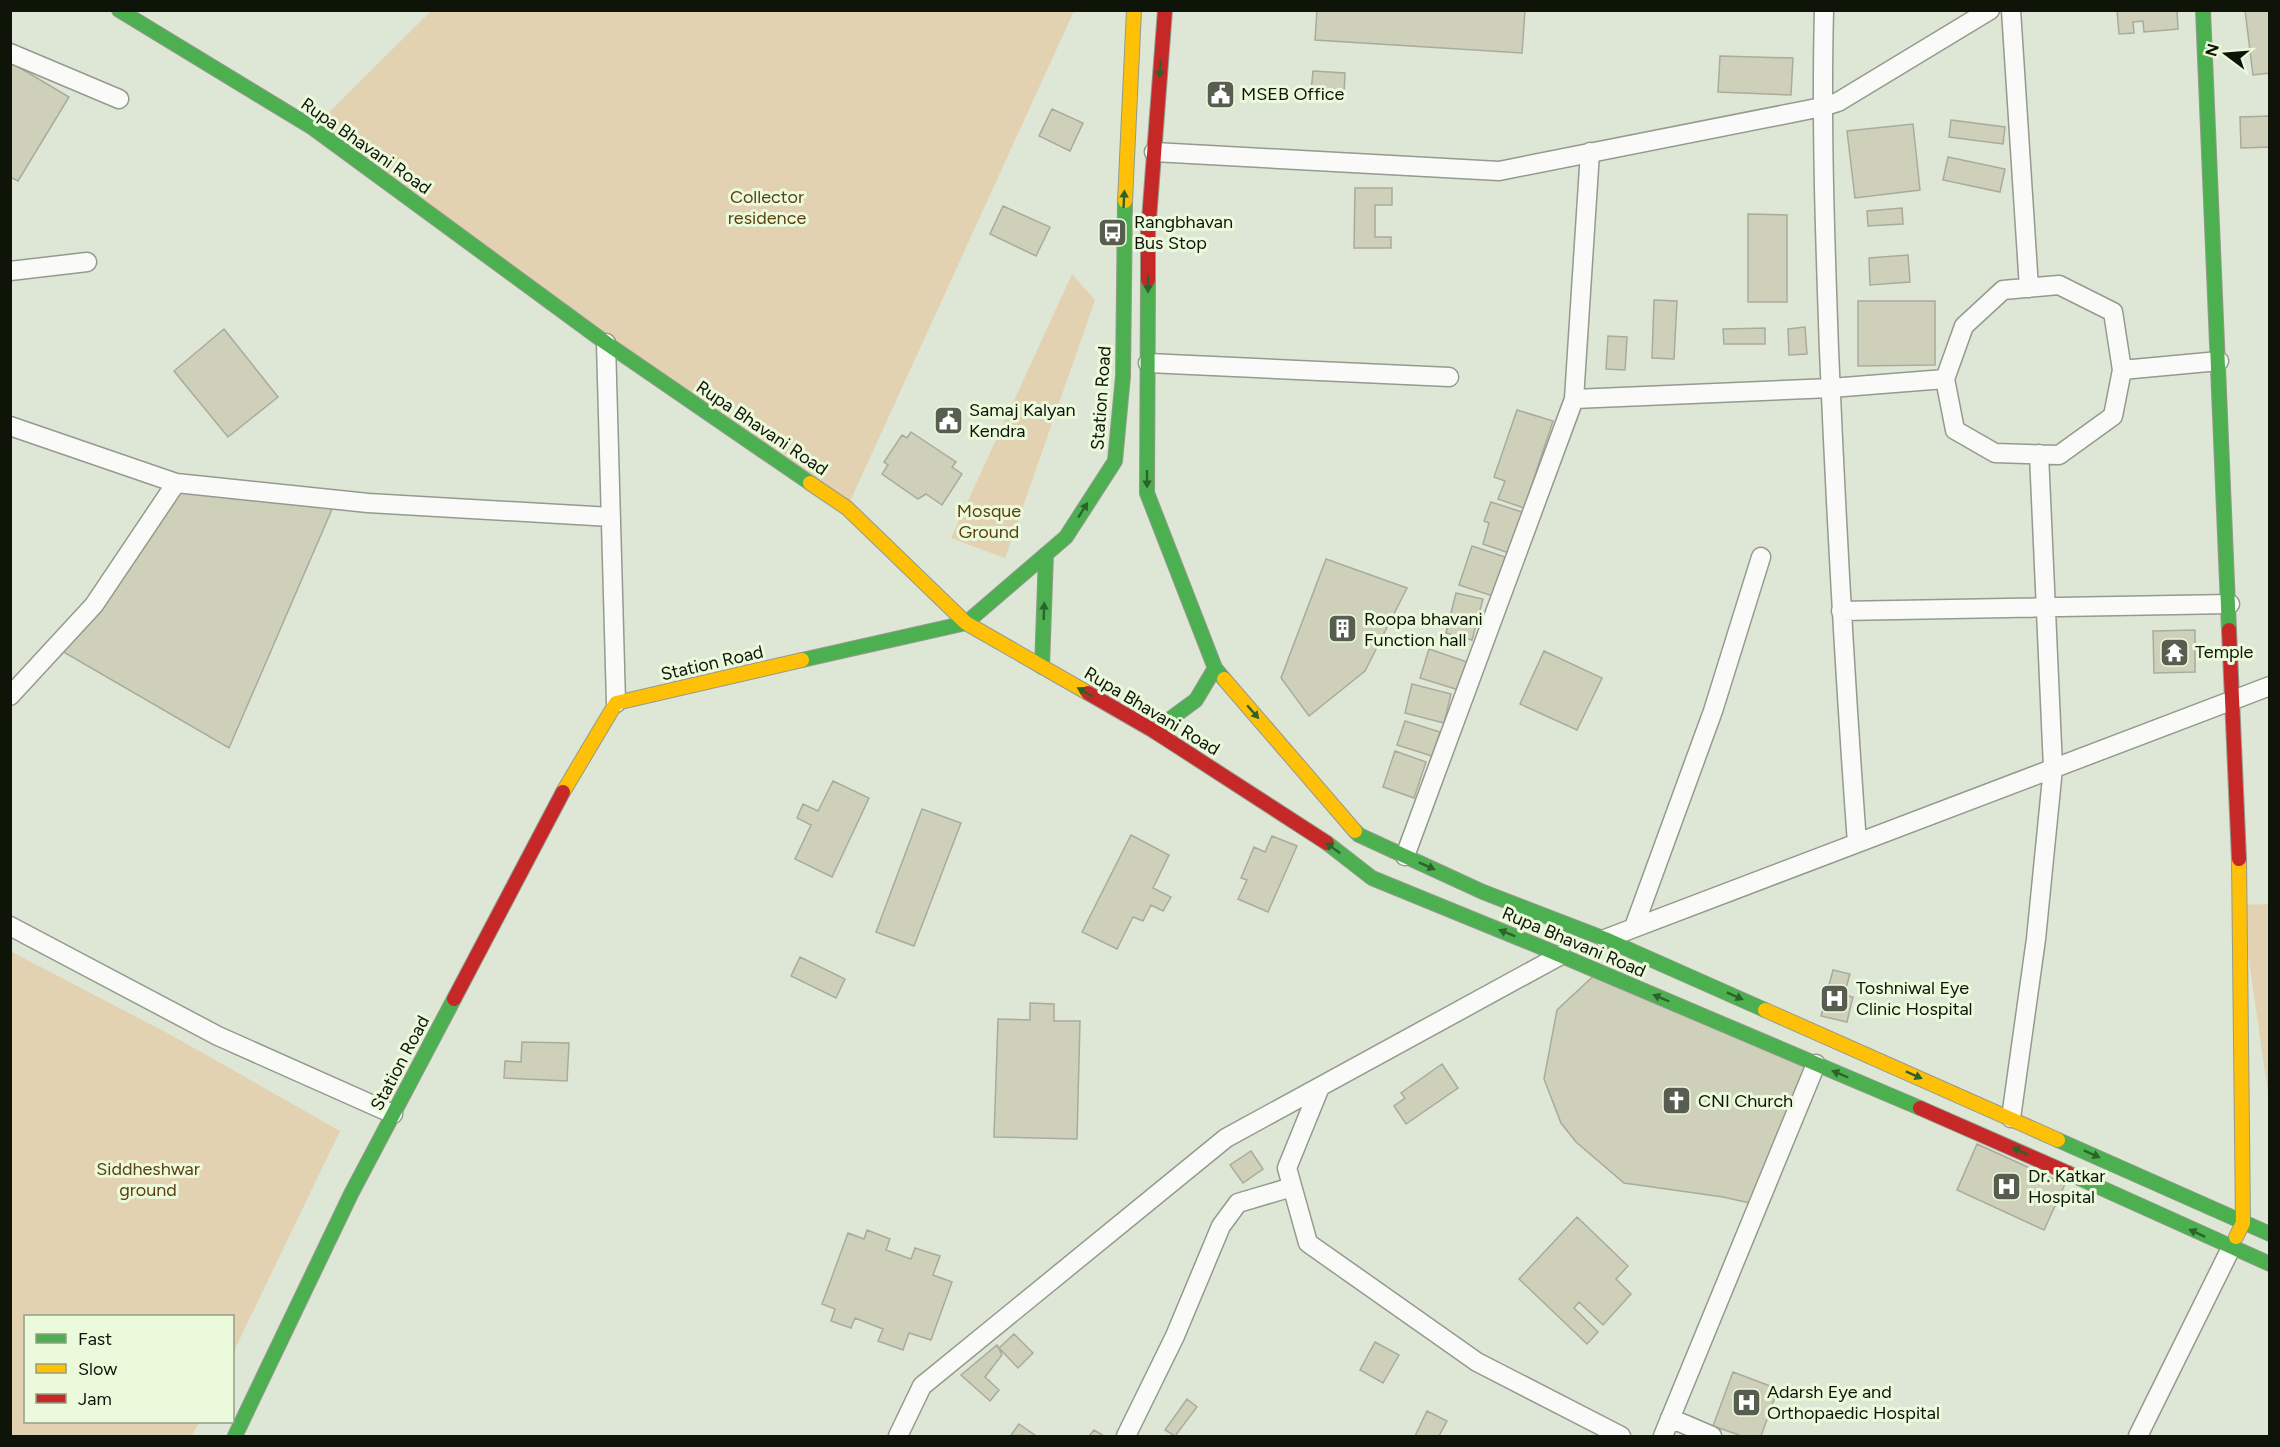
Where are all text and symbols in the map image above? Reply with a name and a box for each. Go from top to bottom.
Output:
north arrow [2196,24,2256,84]
text: N [2201,41,2223,59]
one-way arrow [1155,59,1165,78]
public building icon: MSEB Office [1204,78,1236,110]
place label: MSEB Office [1241,83,1345,105]
street label: Rupa Bhavani Road [297,93,435,199]
park label: Collector residence [728,186,806,229]
one-way arrow [1120,189,1129,208]
place label: Rangbhavan Bus Stop [1134,211,1233,254]
bus stop icon: Rangbhavan Bus Stop [1097,216,1129,248]
one-way arrow [1143,275,1153,294]
street label: Station Road [1086,345,1116,451]
street label: Rupa Bhavani Road [692,376,832,480]
place label: Samaj Kalyan Kendra [969,399,1075,442]
public building icon: Samaj Kalyan Kendra [932,404,964,436]
one-way arrow [1142,470,1152,489]
park label: Mosque Ground [957,500,1021,543]
one-way arrow [1078,502,1089,518]
one-way arrow [1039,601,1049,620]
place label: Roopa bhavani Function hall [1364,608,1483,651]
building icon: Roopa bhavani Function hall [1327,613,1359,645]
temple icon: Temple [2158,636,2190,668]
street label: Station Road [659,641,765,685]
place label: Temple [2195,641,2254,663]
street label: Rupa Bhavani Road [1080,662,1224,760]
one-way arrow [1077,686,1093,697]
one-way arrow [1246,704,1259,719]
one-way arrow [1325,842,1341,854]
one-way arrow [1418,861,1436,871]
street label: Rupa Bhavani Road [1499,902,1649,982]
one-way arrow [1498,928,1516,937]
place label: Toshniwal Eye Clinic Hospital [1856,977,1973,1020]
hospital icon: Toshniwal Eye Clinic Hospital [1819,982,1851,1014]
one-way arrow [1727,991,1745,1001]
one-way arrow [1652,993,1670,1002]
street label: Station Road [366,1012,434,1114]
one-way arrow [1831,1069,1849,1079]
one-way arrow [1905,1070,1923,1080]
church icon: CNI Church [1661,1085,1693,1117]
place label: CNI Church [1698,1090,1793,1112]
one-way arrow [2010,1146,2028,1156]
one-way arrow [2083,1150,2100,1159]
park label: Siddheshwar ground [96,1158,200,1201]
place label: Dr. Katkar Hospital [2028,1165,2105,1208]
hospital icon: Dr. Katkar Hospital [1991,1170,2023,1202]
one-way arrow [2188,1228,2205,1237]
legend [24,1315,234,1423]
text: Fast [78,1328,112,1350]
text: Slow [78,1358,117,1380]
place label: Adarsh Eye and Orthopaedic Hospital [1767,1381,1940,1424]
hospital icon: Adarsh Eye and Orthopaedic Hospital [1730,1386,1762,1418]
text: Jam [78,1388,112,1410]

